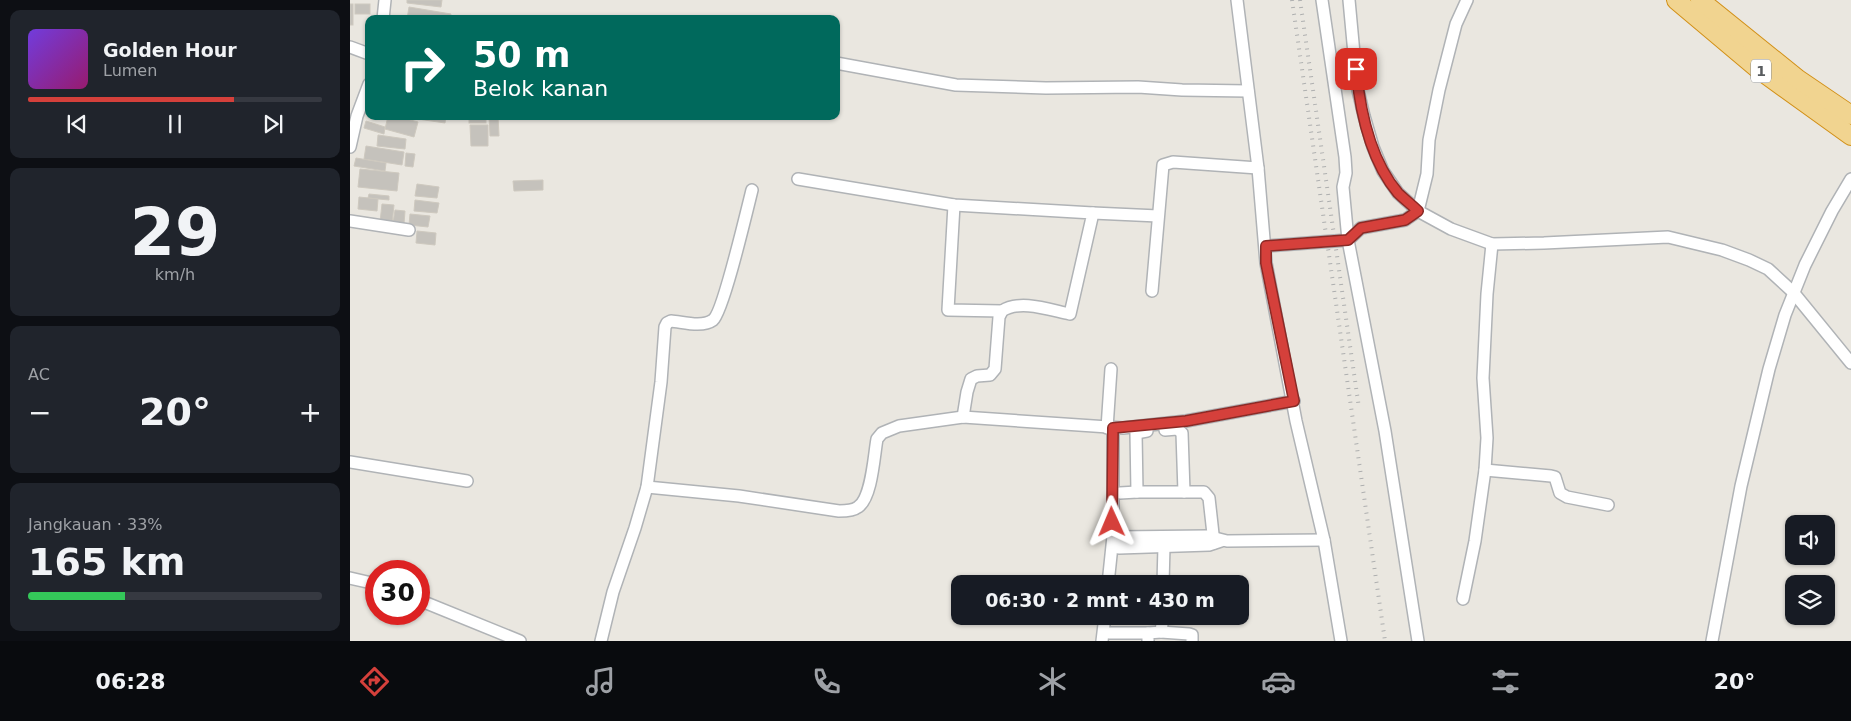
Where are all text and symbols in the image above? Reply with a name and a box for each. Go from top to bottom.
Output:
icon: right [390,35,455,100]
text: 50 m [473,35,570,75]
text: Golden Hour [103,39,237,61]
pin [1335,48,1377,90]
icon: arrive [1342,55,1370,83]
road number: 1 [1751,59,1771,82]
text: Lumen [103,61,157,80]
text: Belok kanan [473,76,608,101]
icon: previous [63,110,91,138]
icon: pause [161,110,189,138]
icon: next [259,110,287,138]
text: 29 [130,195,220,270]
text: km/h [155,265,195,284]
text: AC [28,365,50,384]
text: 20° [139,390,211,434]
text: − [28,396,51,429]
text: + [299,396,322,429]
position arrow [1085,495,1137,547]
text: Jangkauan · 33% [28,515,163,534]
map controls [1785,515,1835,625]
button: sound [1785,515,1835,565]
text: 165 km [28,540,185,584]
speed limit sign: 30 [365,560,430,625]
button: layers [1785,575,1835,625]
text: 06:30 · 2 mnt · 430 m [985,589,1215,611]
icon: directions [357,664,392,699]
icon: music [583,664,618,699]
icon: phone [809,664,844,699]
icon: climate [1035,664,1070,699]
icon: car [1261,664,1296,699]
icon: filters [1488,664,1523,699]
text: 06:28 [96,669,166,694]
text: 20° [1714,669,1755,694]

